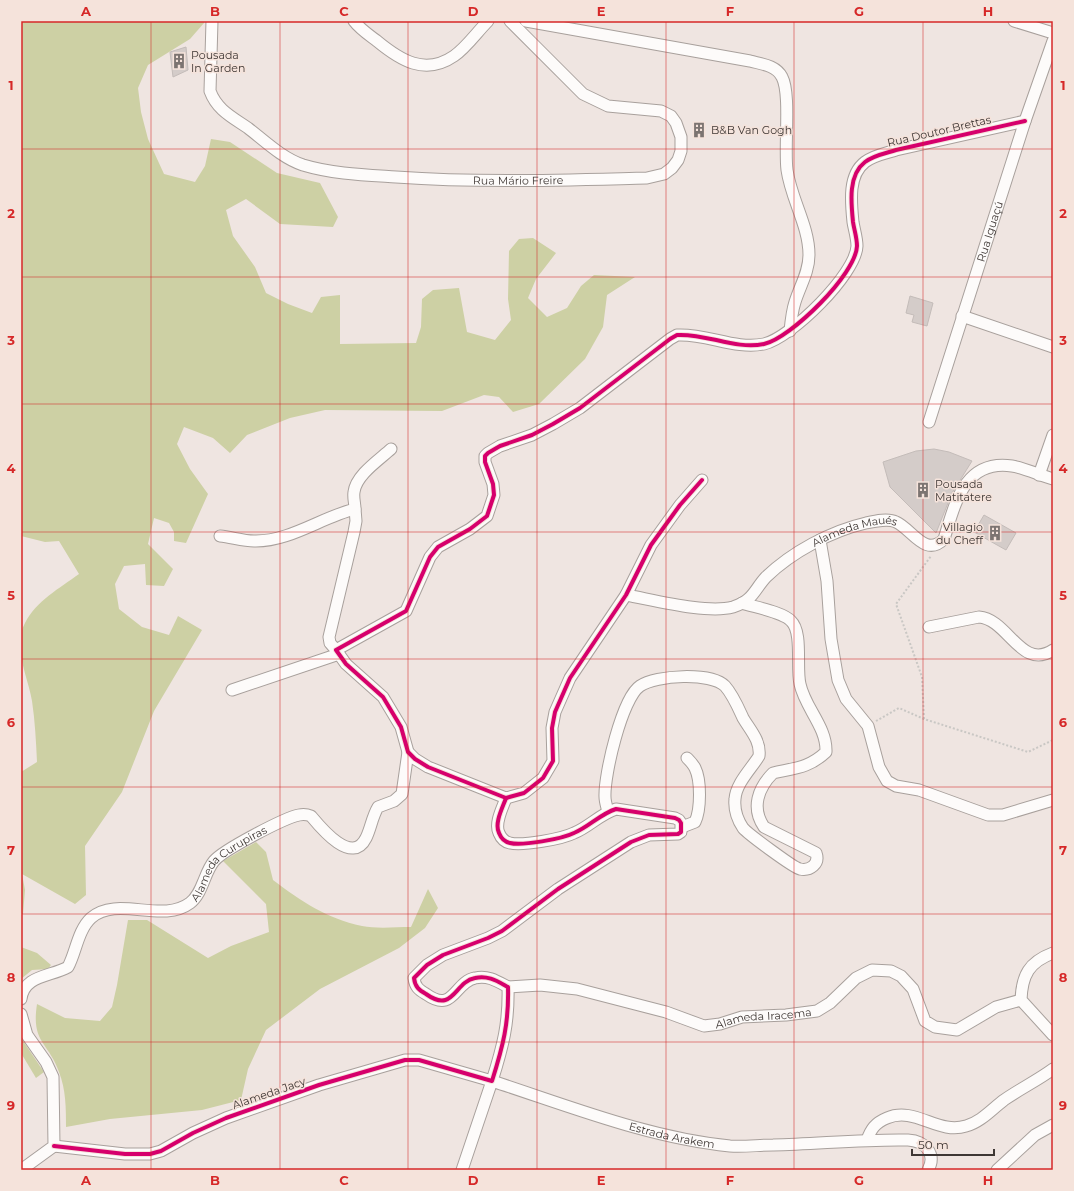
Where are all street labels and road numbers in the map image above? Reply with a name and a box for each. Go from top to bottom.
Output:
street label: Rua Doutor Brettas [886,112,993,150]
street label: Rua Mário Freire [473,173,564,188]
street label: Rua Iguaçú [974,199,1006,264]
street label: Alameda Maués [809,513,900,550]
street label: Alameda Curupiras [188,822,270,904]
street label: Alameda Iracema [715,1005,812,1031]
street label: Alameda Jacy [231,1074,308,1112]
street label: Estrada Arakem [627,1119,716,1151]

